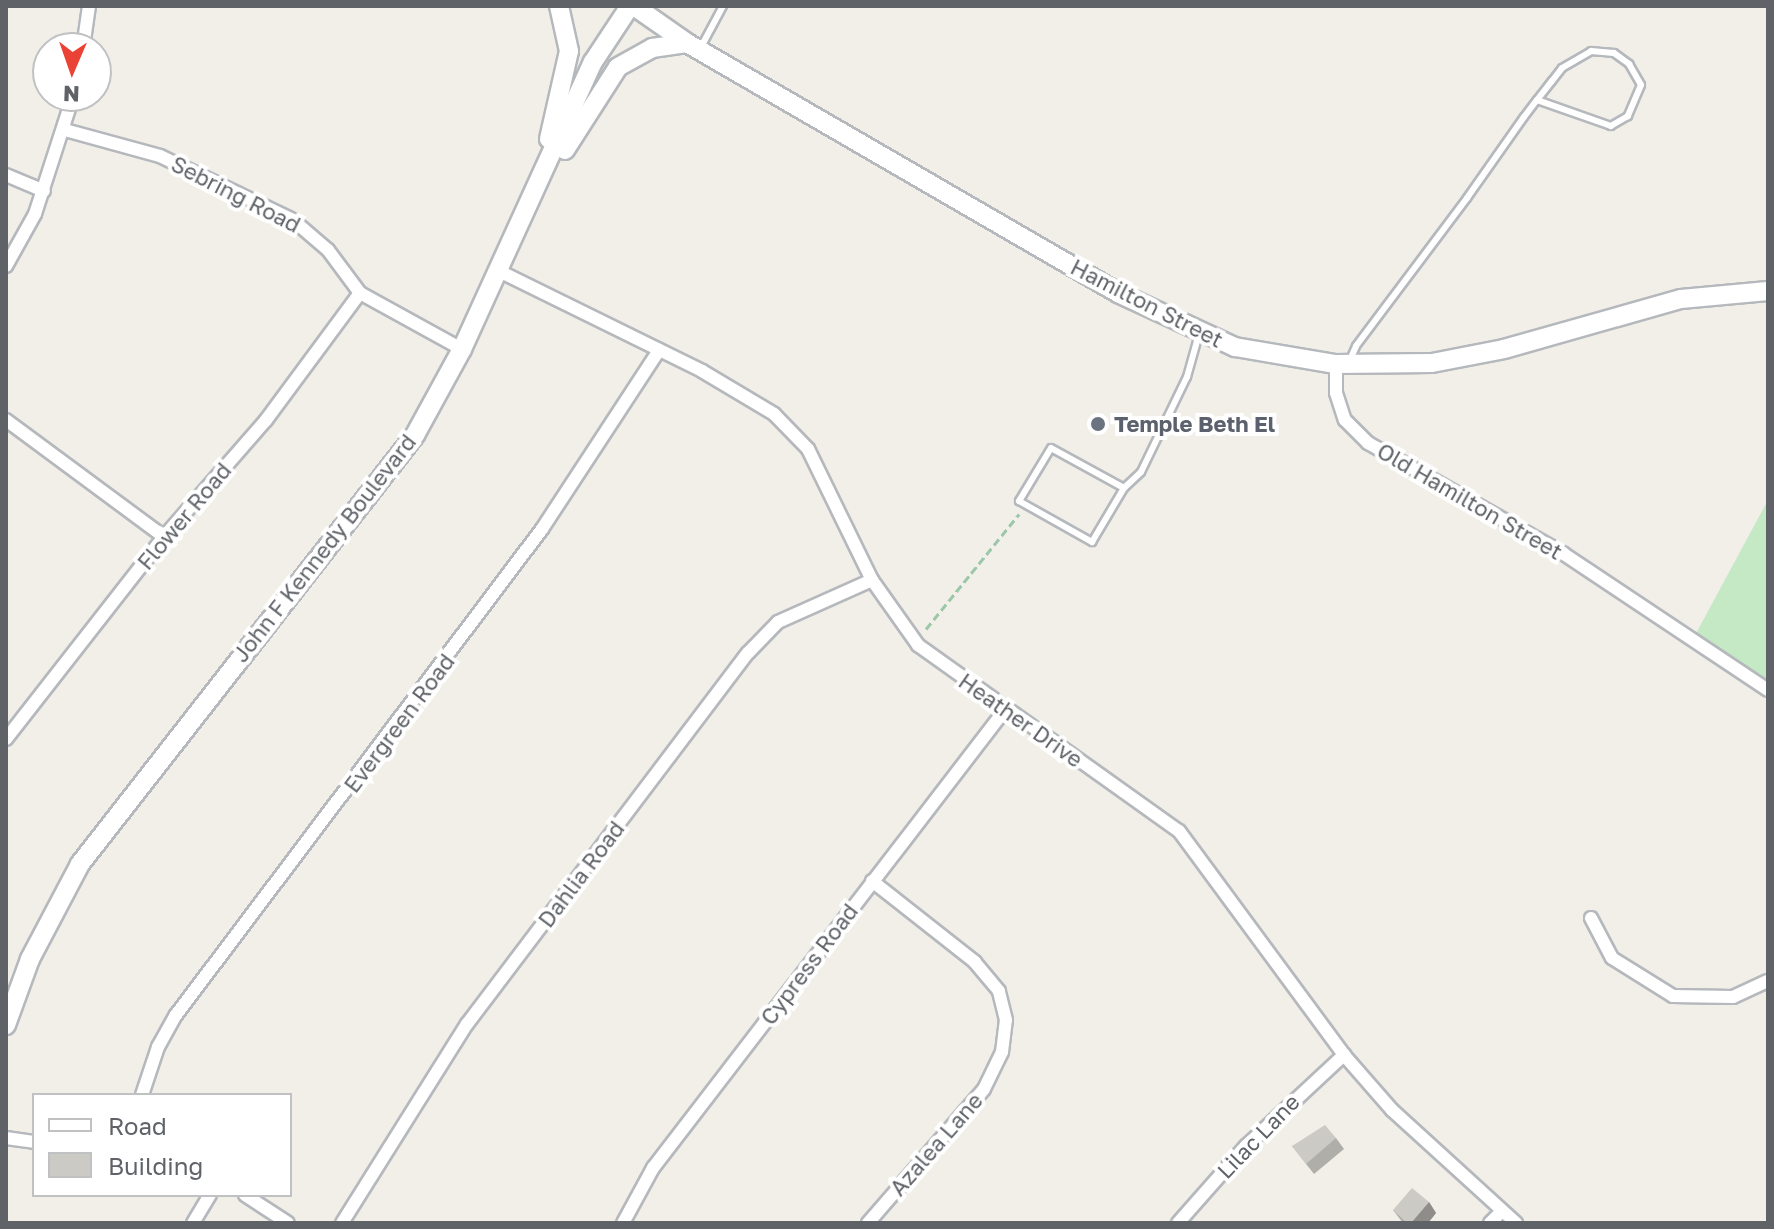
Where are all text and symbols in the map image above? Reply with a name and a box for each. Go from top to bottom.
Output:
north arrow [32,32,112,112]
text: N [62,81,80,108]
street label: Sebring Road [167,150,305,238]
street label: Hamilton Street [1066,253,1228,353]
place label: Temple Beth El [1114,411,1275,437]
marker: Temple Beth El [1089,415,1107,433]
street label: John F Kennedy Boulevard [227,429,421,667]
street label: Old Hamilton Street [1373,437,1567,565]
street label: Flower Road [132,457,236,575]
street label: Evergreen Road [338,649,460,797]
street label: Heather Drive [954,667,1088,773]
street label: Dahlia Road [533,816,629,932]
street label: Cypress Road [755,898,863,1030]
street label: Azalea Lane [884,1087,988,1201]
street label: Lilac Lane [1211,1088,1305,1184]
legend [32,1093,292,1197]
text: Road [108,1111,167,1140]
text: Building [108,1151,203,1180]

